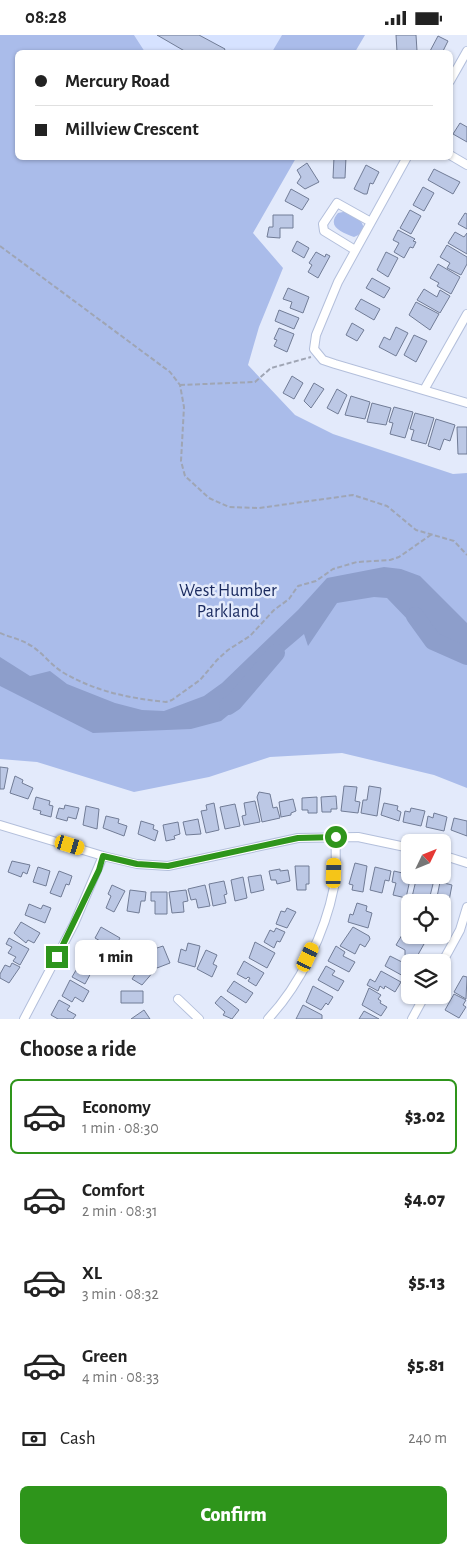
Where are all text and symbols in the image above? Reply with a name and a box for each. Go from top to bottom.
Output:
text: 08:28 [25,8,67,27]
text: Mercury Road [65,72,170,91]
text: Millview Crescent [65,120,199,139]
park label: West Humber Parkland [179,582,277,621]
route start [325,826,347,848]
car [53,833,86,857]
north arrow [401,834,451,884]
map controls [401,834,451,1004]
car [325,858,342,888]
button: locate [401,894,451,944]
callout: 1 min [74,939,157,975]
car [294,940,321,974]
route end [46,946,68,968]
text: 1 min [99,949,133,965]
button: layers [401,954,451,1004]
text: Choose a ride [20,1038,136,1060]
icon: car [22,1094,67,1139]
text: Economy [82,1098,151,1117]
text: $3.02 [405,1107,445,1126]
text: 1 min · 08:30 [82,1120,159,1136]
icon: car [22,1177,67,1222]
text: Comfort [82,1181,144,1200]
text: $4.07 [404,1190,445,1209]
text: 2 min · 08:31 [82,1203,158,1219]
icon: car [22,1260,67,1305]
text: XL [82,1264,102,1283]
text: $5.13 [408,1273,445,1292]
text: 3 min · 08:32 [82,1286,159,1302]
icon: car [22,1343,67,1388]
text: Green [82,1347,128,1366]
text: $5.81 [407,1356,445,1375]
text: 4 min · 08:33 [82,1369,159,1385]
icon: cash [20,1425,48,1453]
text: Cash [60,1429,96,1448]
text: 240 m [408,1430,447,1446]
button: Confirm [20,1486,447,1544]

